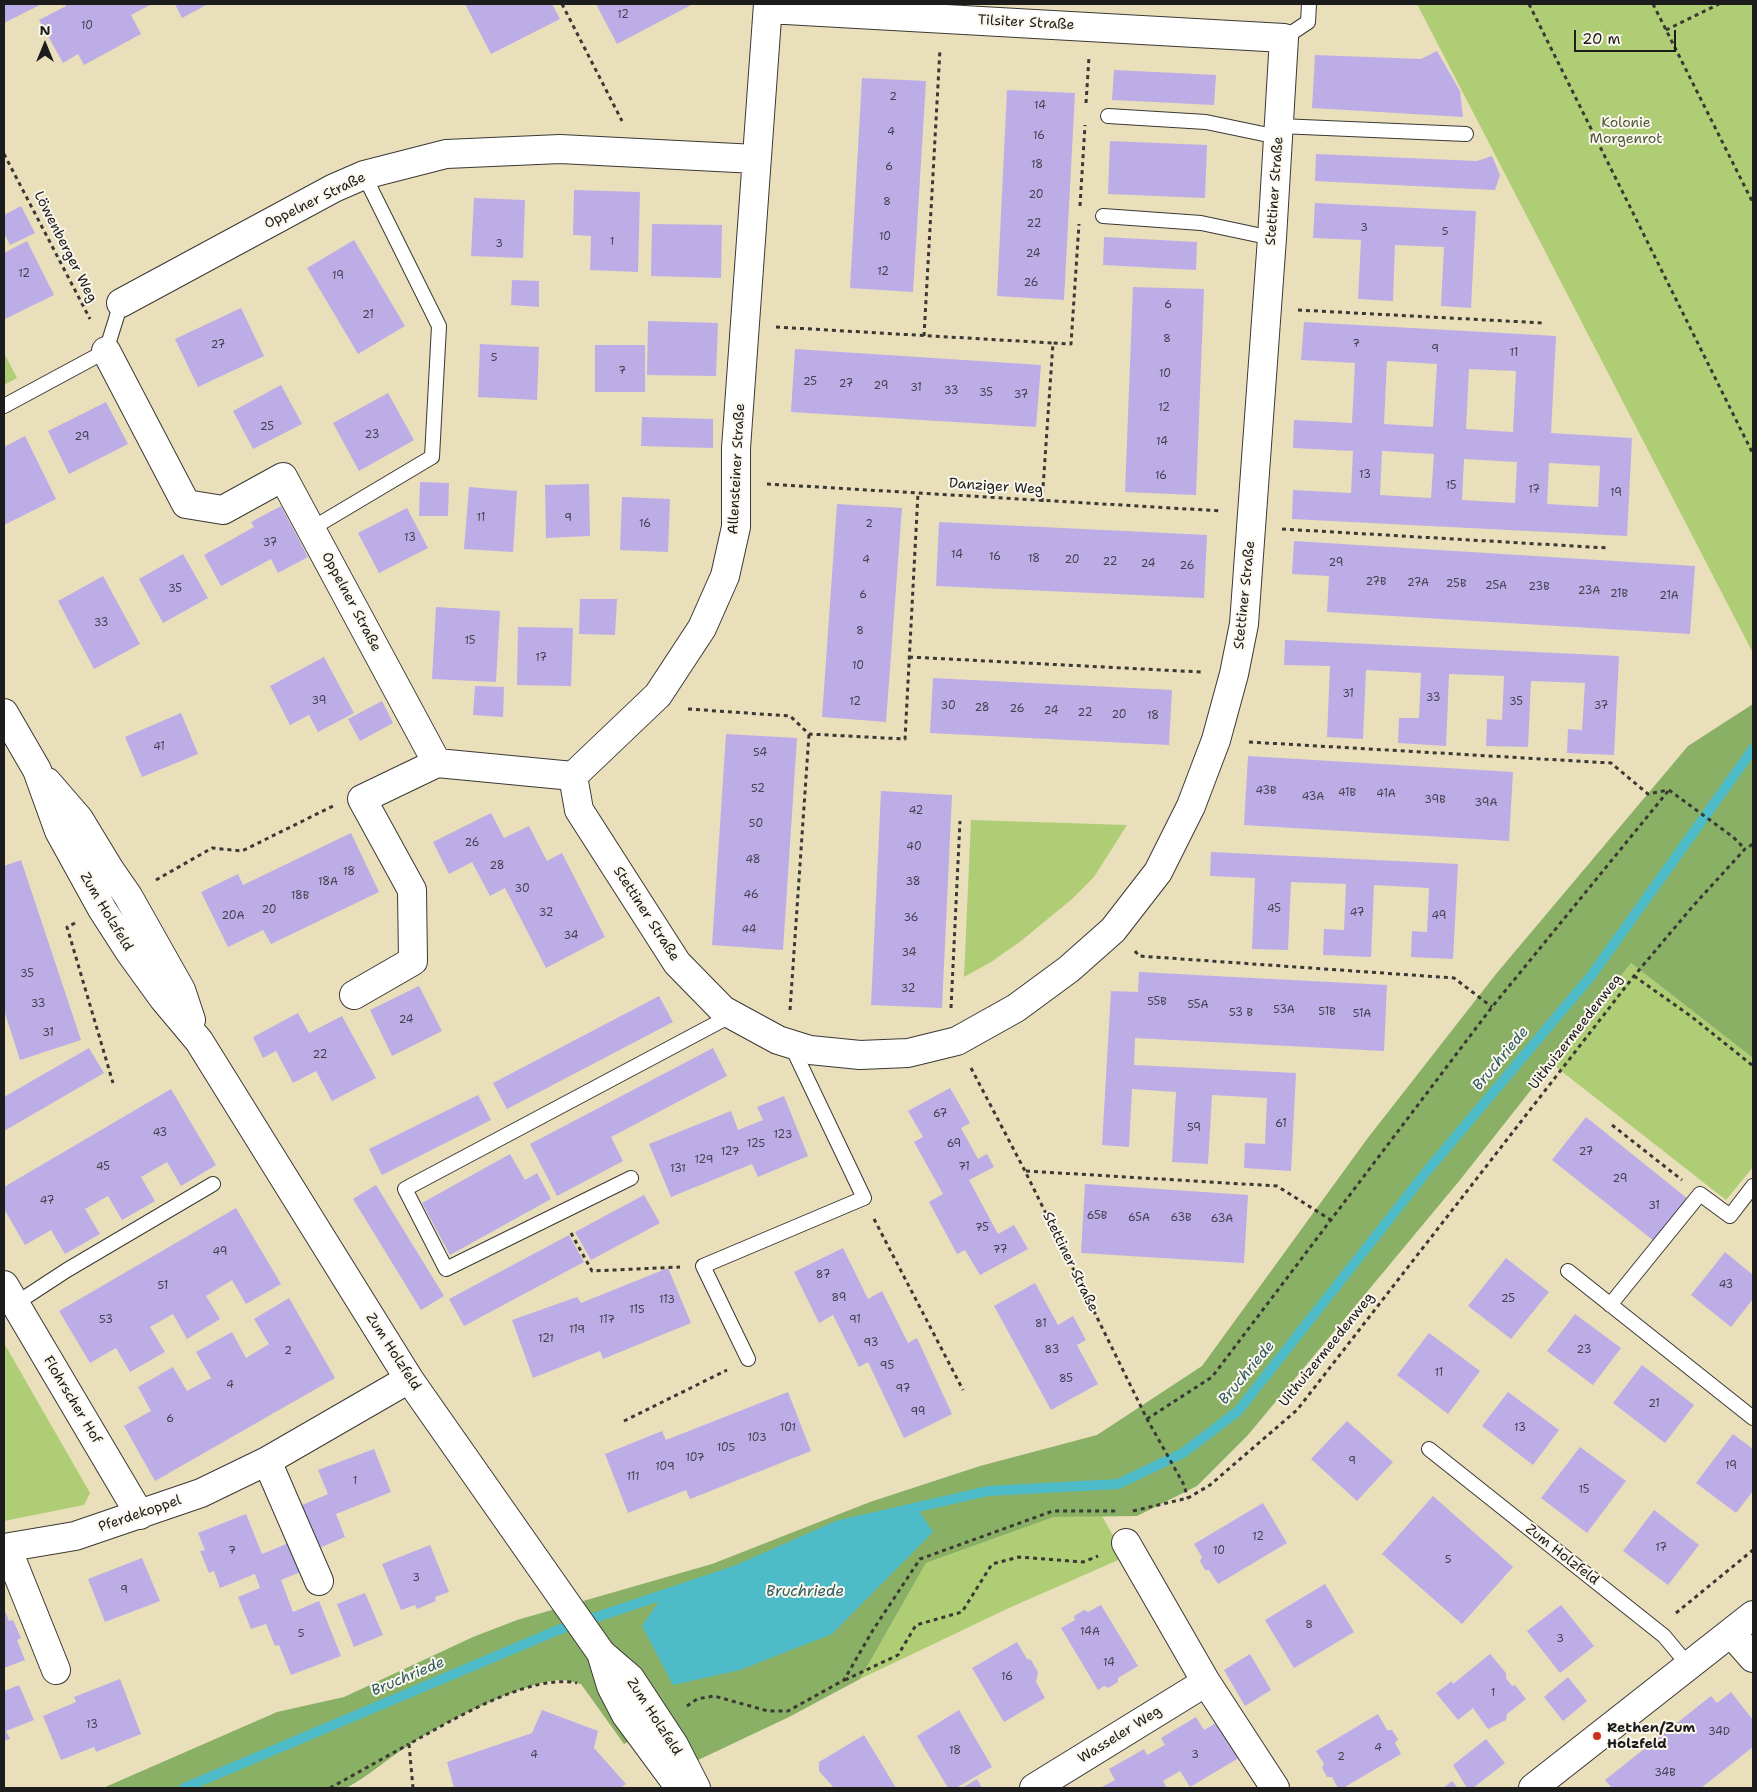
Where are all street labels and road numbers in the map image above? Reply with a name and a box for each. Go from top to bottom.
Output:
street label: Tilsiter Straße [977,12,1075,34]
street label: Stettiner Straße [1263,136,1287,246]
street label: Oppelner Straße [262,169,368,233]
street label: Löwenberger Weg [30,189,100,305]
street label: Allensteiner Straße [725,403,749,535]
street label: Danziger Weg [948,475,1044,499]
street label: Stettiner Straße [1231,540,1259,650]
street label: Oppelner Straße [318,549,384,655]
street label: Stettiner Straße [609,864,683,964]
street label: Zum Holzfeld [76,870,136,954]
street label: Uithuizermeedenweg [1526,971,1626,1093]
street label: Stettiner Straße [1039,1209,1101,1315]
street label: Uithuizermeedenweg [1276,1290,1378,1410]
street label: Zum Holzfeld [362,1310,424,1394]
street label: Flohrscher Hof [39,1353,105,1447]
street label: Pferdekoppel [96,1492,184,1536]
street label: Zum Holzfeld [1522,1521,1602,1589]
street label: Zum Holzfeld [623,1675,685,1759]
street label: Wasseler Weg [1075,1703,1165,1767]

